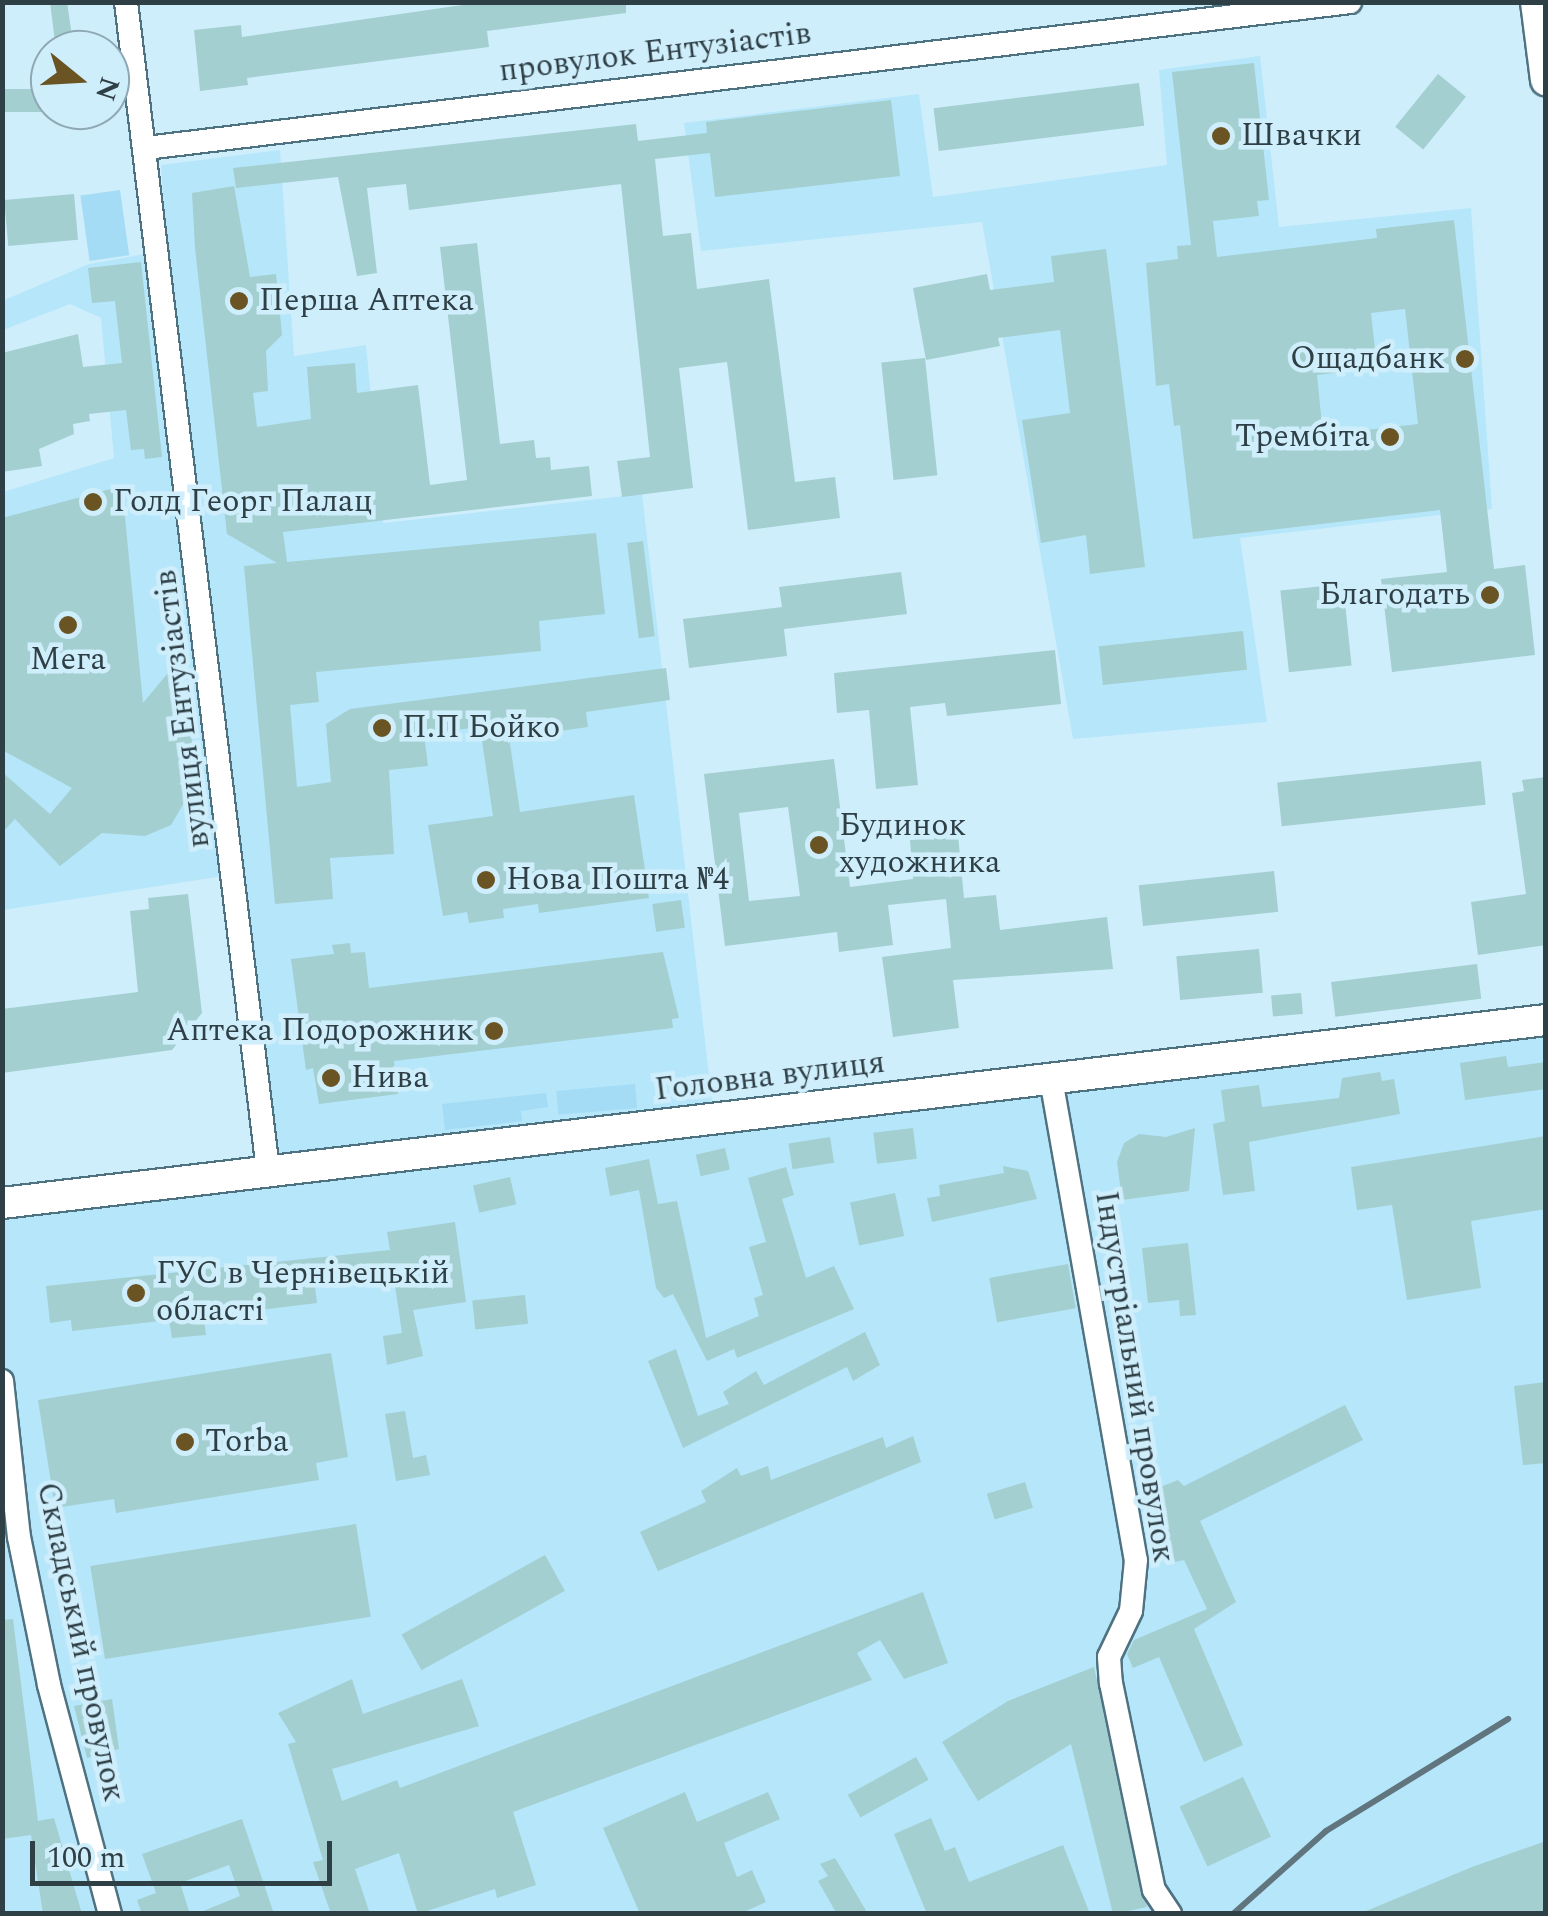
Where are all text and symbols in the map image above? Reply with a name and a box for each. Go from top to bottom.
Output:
street label: провулок Ентузіастів [497,15,813,91]
north arrow [30,30,130,130]
text: N [83,71,131,106]
place label: Швачки [1241,117,1362,155]
marker: Швачки [1210,125,1232,147]
place label: Перша Аптека [259,282,474,320]
marker: Перша Аптека [228,290,250,312]
place label: Ощадбанк [1290,340,1445,378]
marker: Ощадбанк [1454,348,1476,370]
place label: Трембіта [1235,418,1370,456]
marker: Трембіта [1379,426,1401,448]
place label: Голд Георг Палац [113,483,373,521]
marker: Голд Георг Палац [82,491,104,513]
street label: вулиця Ентузіастів [147,568,219,850]
place label: Благодать [1319,576,1470,614]
marker: Благодать [1479,584,1501,606]
marker: Мега [57,614,79,636]
place label: Мега [30,641,106,679]
place label: П.П Бойко [402,709,560,747]
marker: П.П Бойко [371,717,393,739]
place label: Будинок художника [839,808,1001,883]
marker: Будинок художника [808,834,830,856]
place label: Нова Пошта №4 [506,861,729,899]
marker: Нова Пошта №4 [475,869,497,891]
place label: Аптека Подорожник [166,1012,474,1050]
marker: Аптека Подорожник [483,1020,505,1042]
street label: Головна вулиця [653,1044,887,1110]
place label: Нива [351,1059,429,1097]
marker: Нива [320,1067,342,1089]
street label: Індустріальний провулок [1086,1188,1182,1566]
place label: ГУС в Чернівецькій області [156,1256,450,1331]
marker: ГУС в Чернівецькій області [125,1282,147,1304]
place label: Torba [205,1423,289,1461]
marker: Torba [174,1431,196,1453]
street label: Складський провулок [27,1479,133,1805]
scale bar [35,1821,338,1883]
text: 100 m [47,1835,125,1881]

